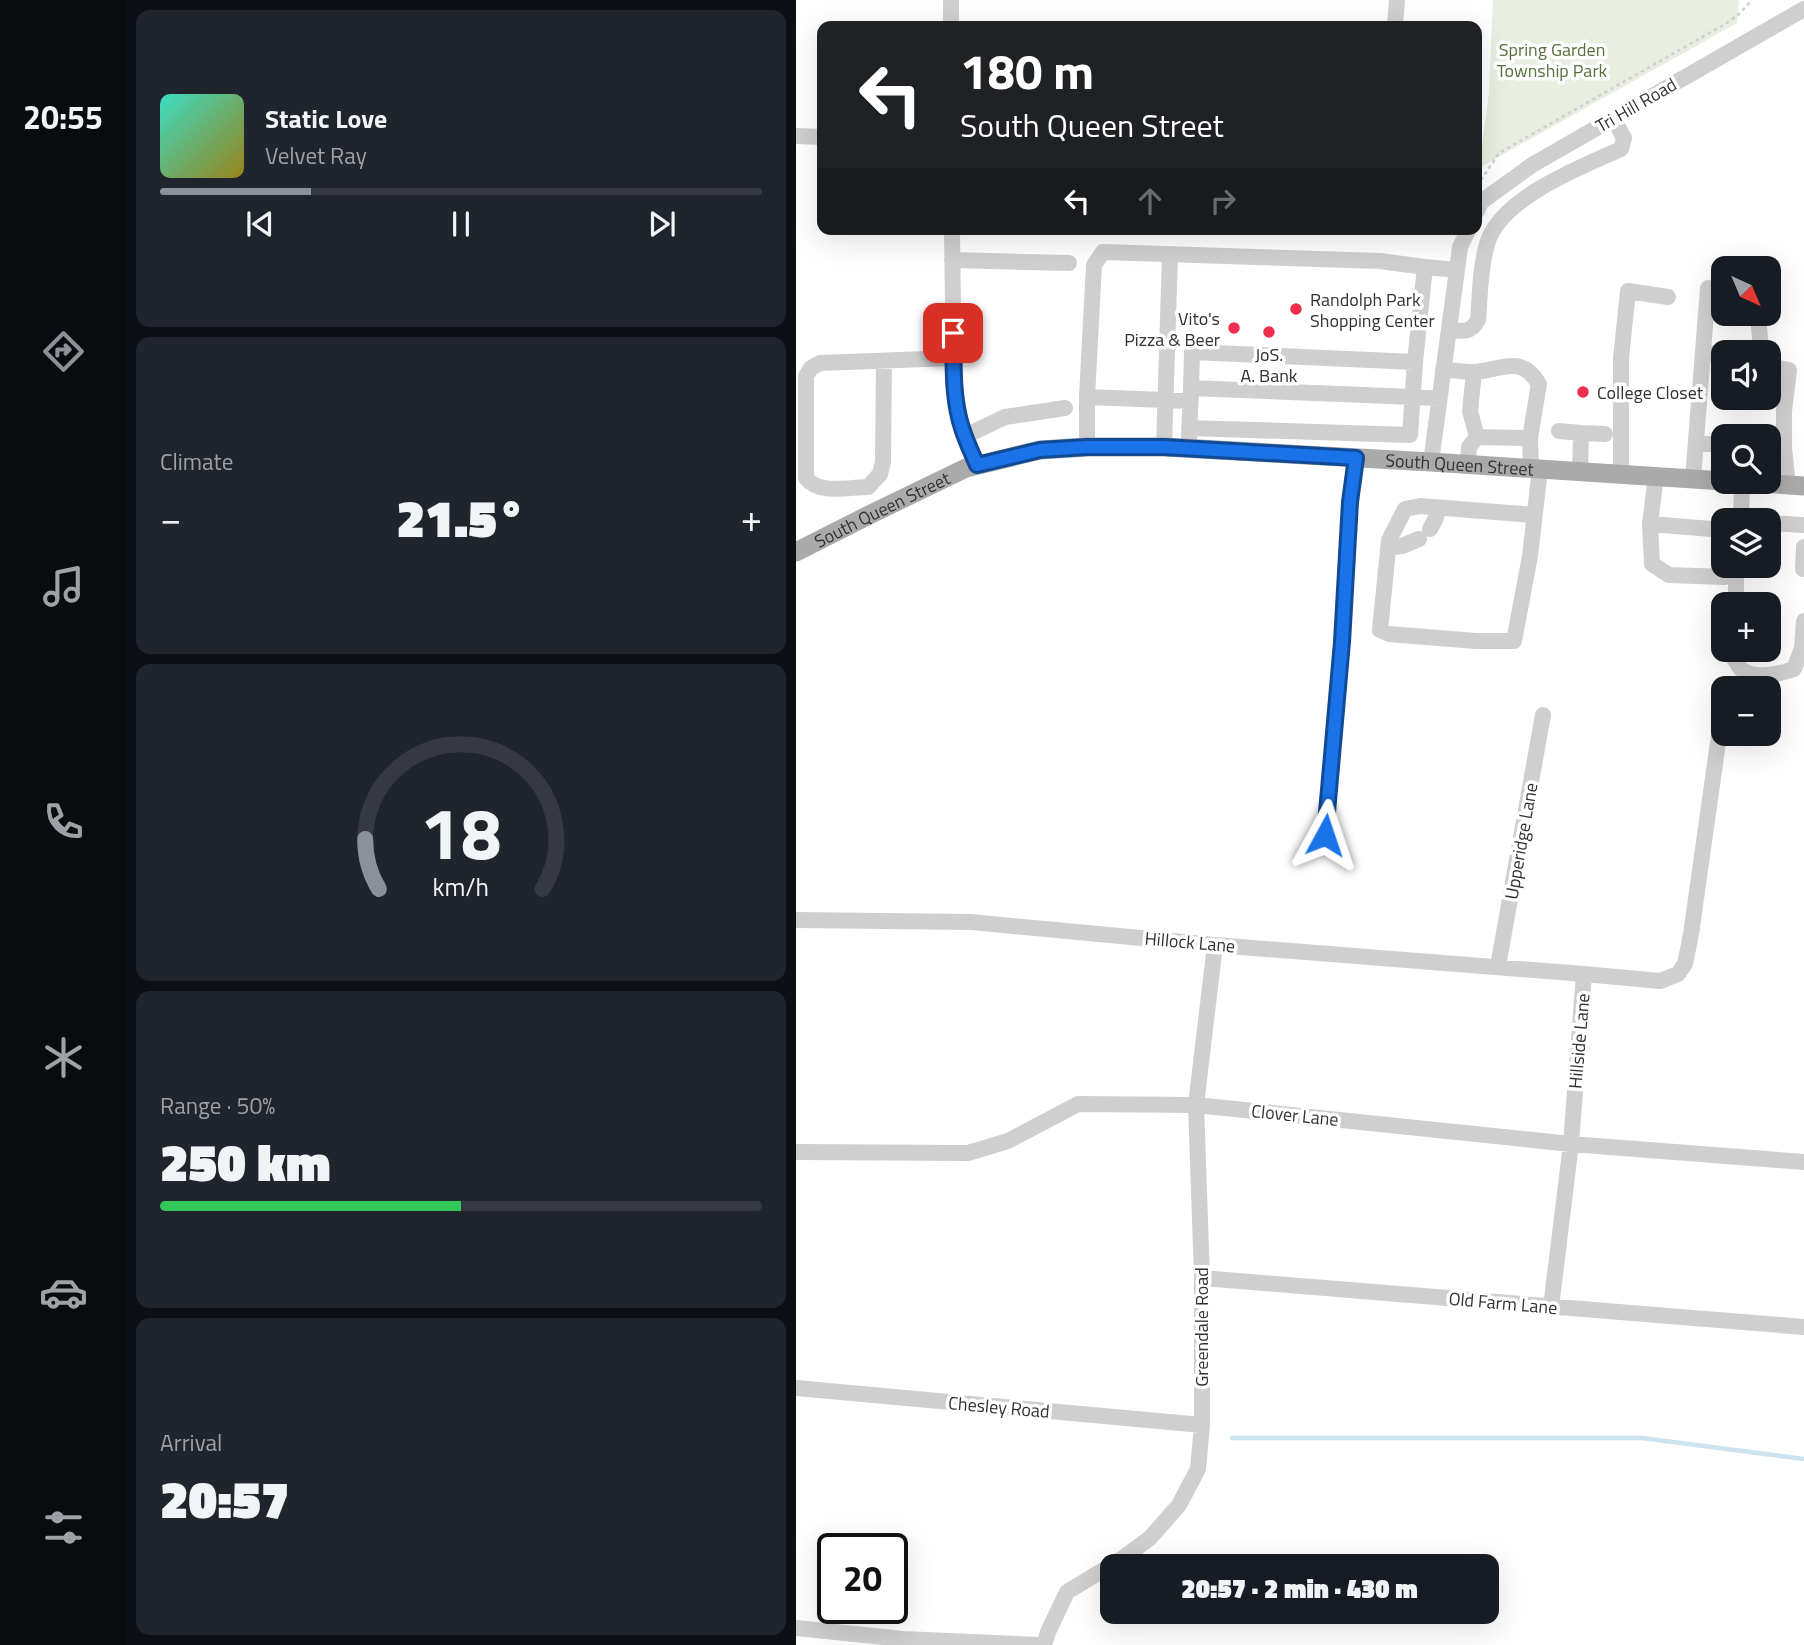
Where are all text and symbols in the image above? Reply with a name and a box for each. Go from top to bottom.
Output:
text: 180 m [960,33,1094,108]
park label: Spring Garden Township Park [1497,36,1608,84]
icon: left [845,49,936,140]
street label: Tri Hill Road [1591,71,1681,139]
text: 20:55 [23,93,103,141]
text: Static Love [265,99,387,138]
text: South Queen Street [960,101,1224,149]
text: Velvet Ray [265,138,367,173]
icon: left [1058,182,1096,220]
icon: ahead [1131,182,1169,220]
icon: right [1204,182,1242,220]
icon: previous [241,205,279,243]
icon: pause [442,205,480,243]
icon: next [643,205,681,243]
north arrow [1711,256,1781,326]
map controls [1711,256,1781,746]
place label: Randolph Park Shopping Center [1310,286,1435,334]
marker: Randolph Park Shopping Center [1288,301,1304,317]
pin [923,303,983,363]
place label: Vito's Pizza & Beer [1124,305,1220,353]
icon: arrive [934,314,972,352]
marker: Vito's Pizza & Beer [1226,320,1242,336]
marker: JoS. A. Bank [1261,324,1277,340]
icon: directions [39,327,88,376]
button: sound [1711,340,1781,410]
place label: JoS. A. Bank [1241,341,1298,389]
place label: College Closet [1597,379,1704,406]
marker: College Closet [1575,384,1591,400]
button: search [1711,424,1781,494]
text: Climate [160,444,233,479]
street label: South Queen Street [1385,446,1535,482]
street label: South Queen Street [809,464,955,554]
text: 21.5° [396,478,526,557]
text: − [160,489,181,547]
text: + [741,489,762,547]
button: layers [1711,508,1781,578]
icon: music [39,562,88,611]
button: + [1711,592,1781,662]
button: − [1711,676,1781,746]
text: 18 [420,777,502,887]
street label: Upperidge Lane [1497,781,1545,901]
icon: phone [39,797,88,846]
position arrow [1288,798,1362,872]
text: km/h [433,867,489,905]
street label: Hillock Lane [1144,925,1236,959]
street label: Hillside Lane [1561,992,1597,1090]
icon: climate [39,1033,88,1082]
text: Range · 50% [160,1088,275,1123]
street label: Clover Lane [1250,1097,1340,1133]
text: 250 km [160,1122,331,1201]
street label: Greendale Road [1188,1267,1215,1387]
icon: car [39,1268,88,1317]
street label: Old Farm Lane [1448,1285,1558,1321]
street label: Chesley Road [947,1389,1051,1425]
text: Arrival [160,1425,222,1460]
text: 20:57 [160,1459,289,1538]
icon: filters [39,1503,88,1552]
speed limit sign: 20 [817,1533,908,1624]
text: 20:57 · 2 min · 430 m [1181,1569,1418,1608]

